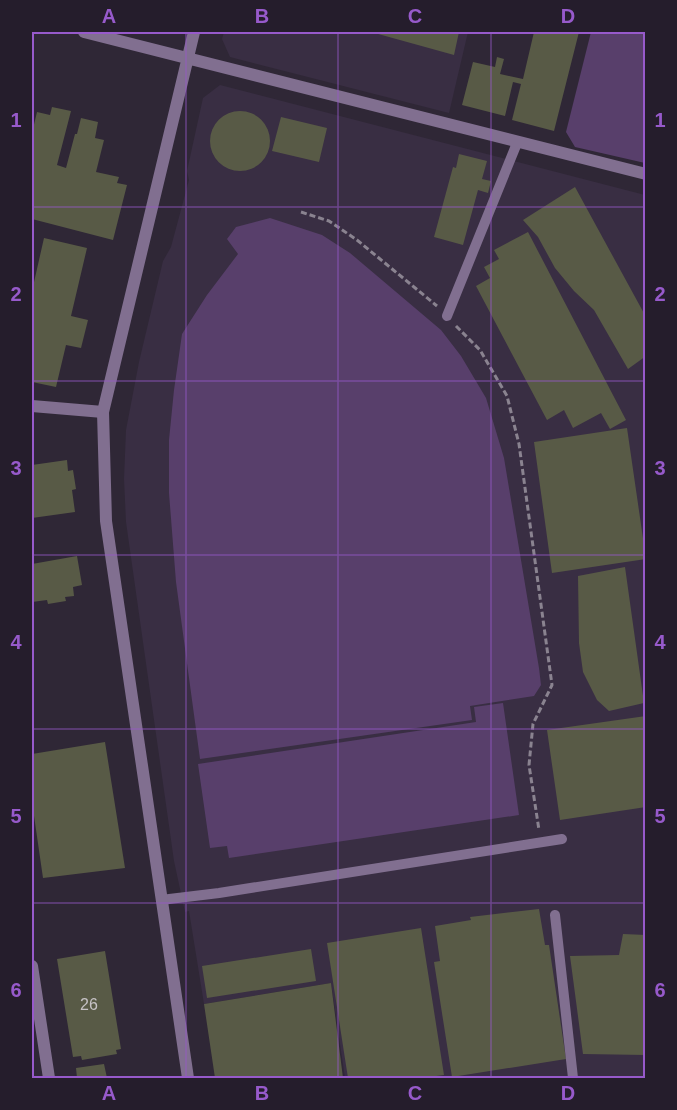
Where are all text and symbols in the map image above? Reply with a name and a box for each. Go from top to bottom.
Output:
text: A [102,5,116,27]
text: B [255,5,269,27]
text: C [408,5,422,27]
text: D [561,5,575,27]
text: 1 [10,109,22,131]
text: 1 [654,109,666,131]
text: 2 [10,283,22,305]
text: 2 [654,283,666,305]
text: 3 [10,457,22,479]
text: 3 [654,457,666,479]
text: 4 [10,631,22,653]
text: 4 [654,631,666,653]
text: 5 [10,805,22,827]
text: 5 [654,805,666,827]
text: 6 [10,979,22,1001]
text: 6 [654,979,666,1001]
house number: 26 [80,996,98,1013]
text: A [102,1082,116,1104]
text: B [255,1082,269,1104]
text: C [408,1082,422,1104]
text: D [561,1082,575,1104]

